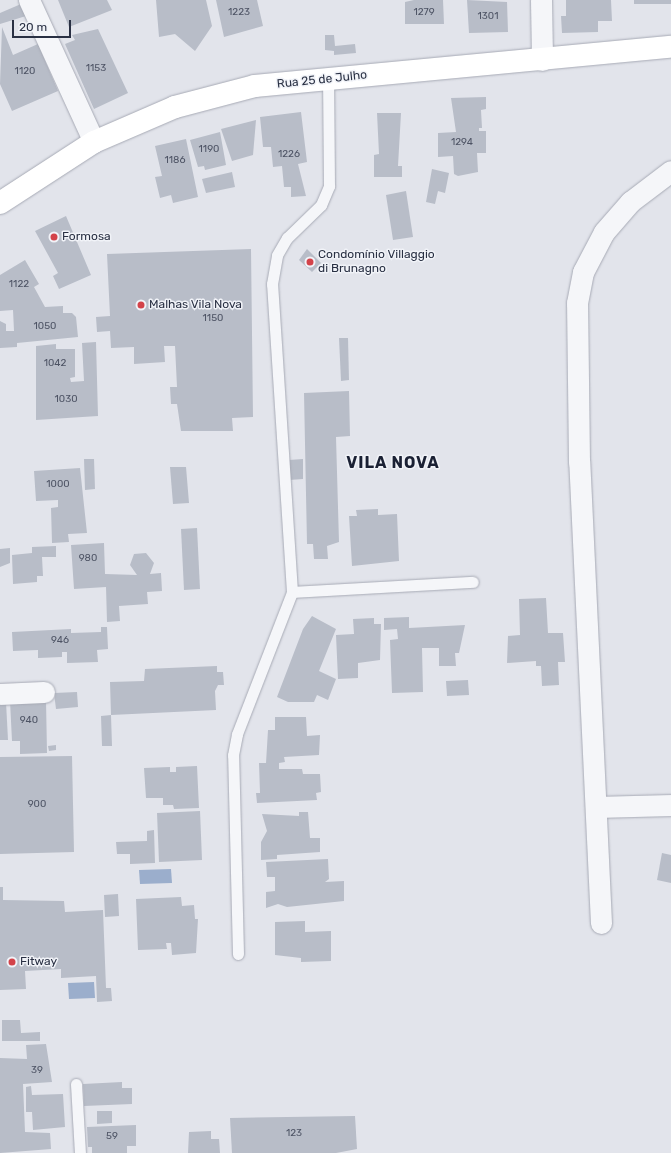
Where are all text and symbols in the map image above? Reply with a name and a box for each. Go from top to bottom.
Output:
house number: 1223 [228,7,250,19]
house number: 1279 [413,7,435,19]
house number: 1301 [478,11,498,23]
scale bar [14,12,73,38]
text: 20 m [19,20,47,34]
house number: 1153 [86,63,106,75]
house number: 1120 [15,66,35,78]
street label: Rua 25 de Julho [276,68,368,92]
house number: 1294 [451,137,473,149]
house number: 1190 [199,144,219,156]
house number: 1226 [278,149,300,161]
house number: 1186 [165,155,185,167]
place label: Formosa [62,230,111,244]
marker: Formosa [49,232,59,242]
place label: Condomínio Villaggio di Brunagno [318,248,435,276]
marker: Condomínio Villaggio di Brunagno [305,257,315,267]
house number: 1122 [9,279,29,291]
place label: Malhas Vila Nova [149,298,242,312]
marker: Malhas Vila Nova [136,300,146,310]
house number: 1150 [203,313,223,325]
house number: 1050 [34,321,56,333]
house number: 1042 [44,358,66,370]
house number: 1030 [55,394,77,406]
district label: VILA NOVA [346,453,440,473]
house number: 1000 [46,479,70,491]
house number: 980 [79,553,97,565]
house number: 946 [51,635,69,647]
house number: 940 [20,715,38,727]
house number: 900 [28,799,46,811]
place label: Fitway [20,955,57,969]
marker: Fitway [7,957,17,967]
house number: 39 [31,1065,43,1077]
house number: 123 [286,1128,302,1140]
house number: 59 [106,1131,118,1143]

